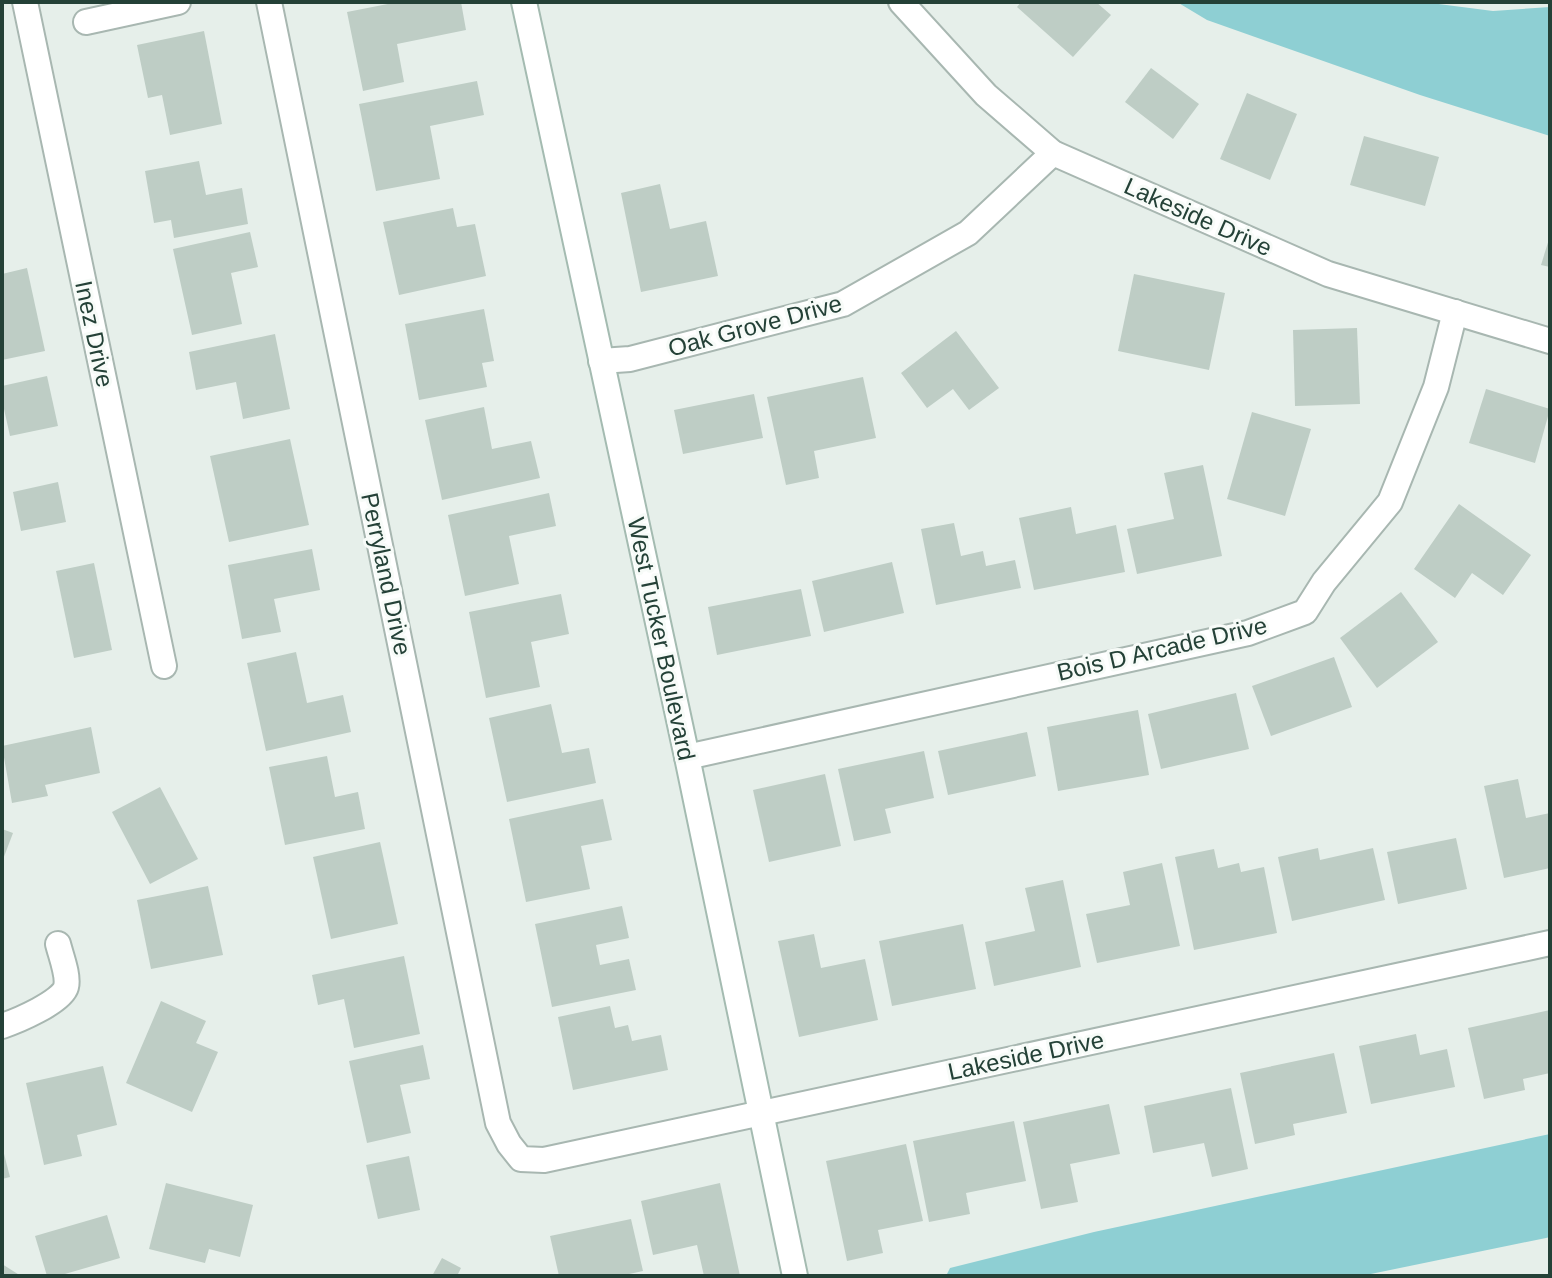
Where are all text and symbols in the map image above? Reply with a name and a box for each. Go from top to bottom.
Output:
street label: Lakeside Drive [1120,172,1276,261]
street label: Inez Drive [70,278,119,390]
street label: Oak Grove Drive [665,289,845,362]
street label: Perryland Drive [356,490,417,658]
street label: West Tucker Boulevard [623,515,700,763]
street label: Bois D Arcade Drive [1054,611,1270,686]
street label: Lakeside Drive [945,1026,1106,1085]

